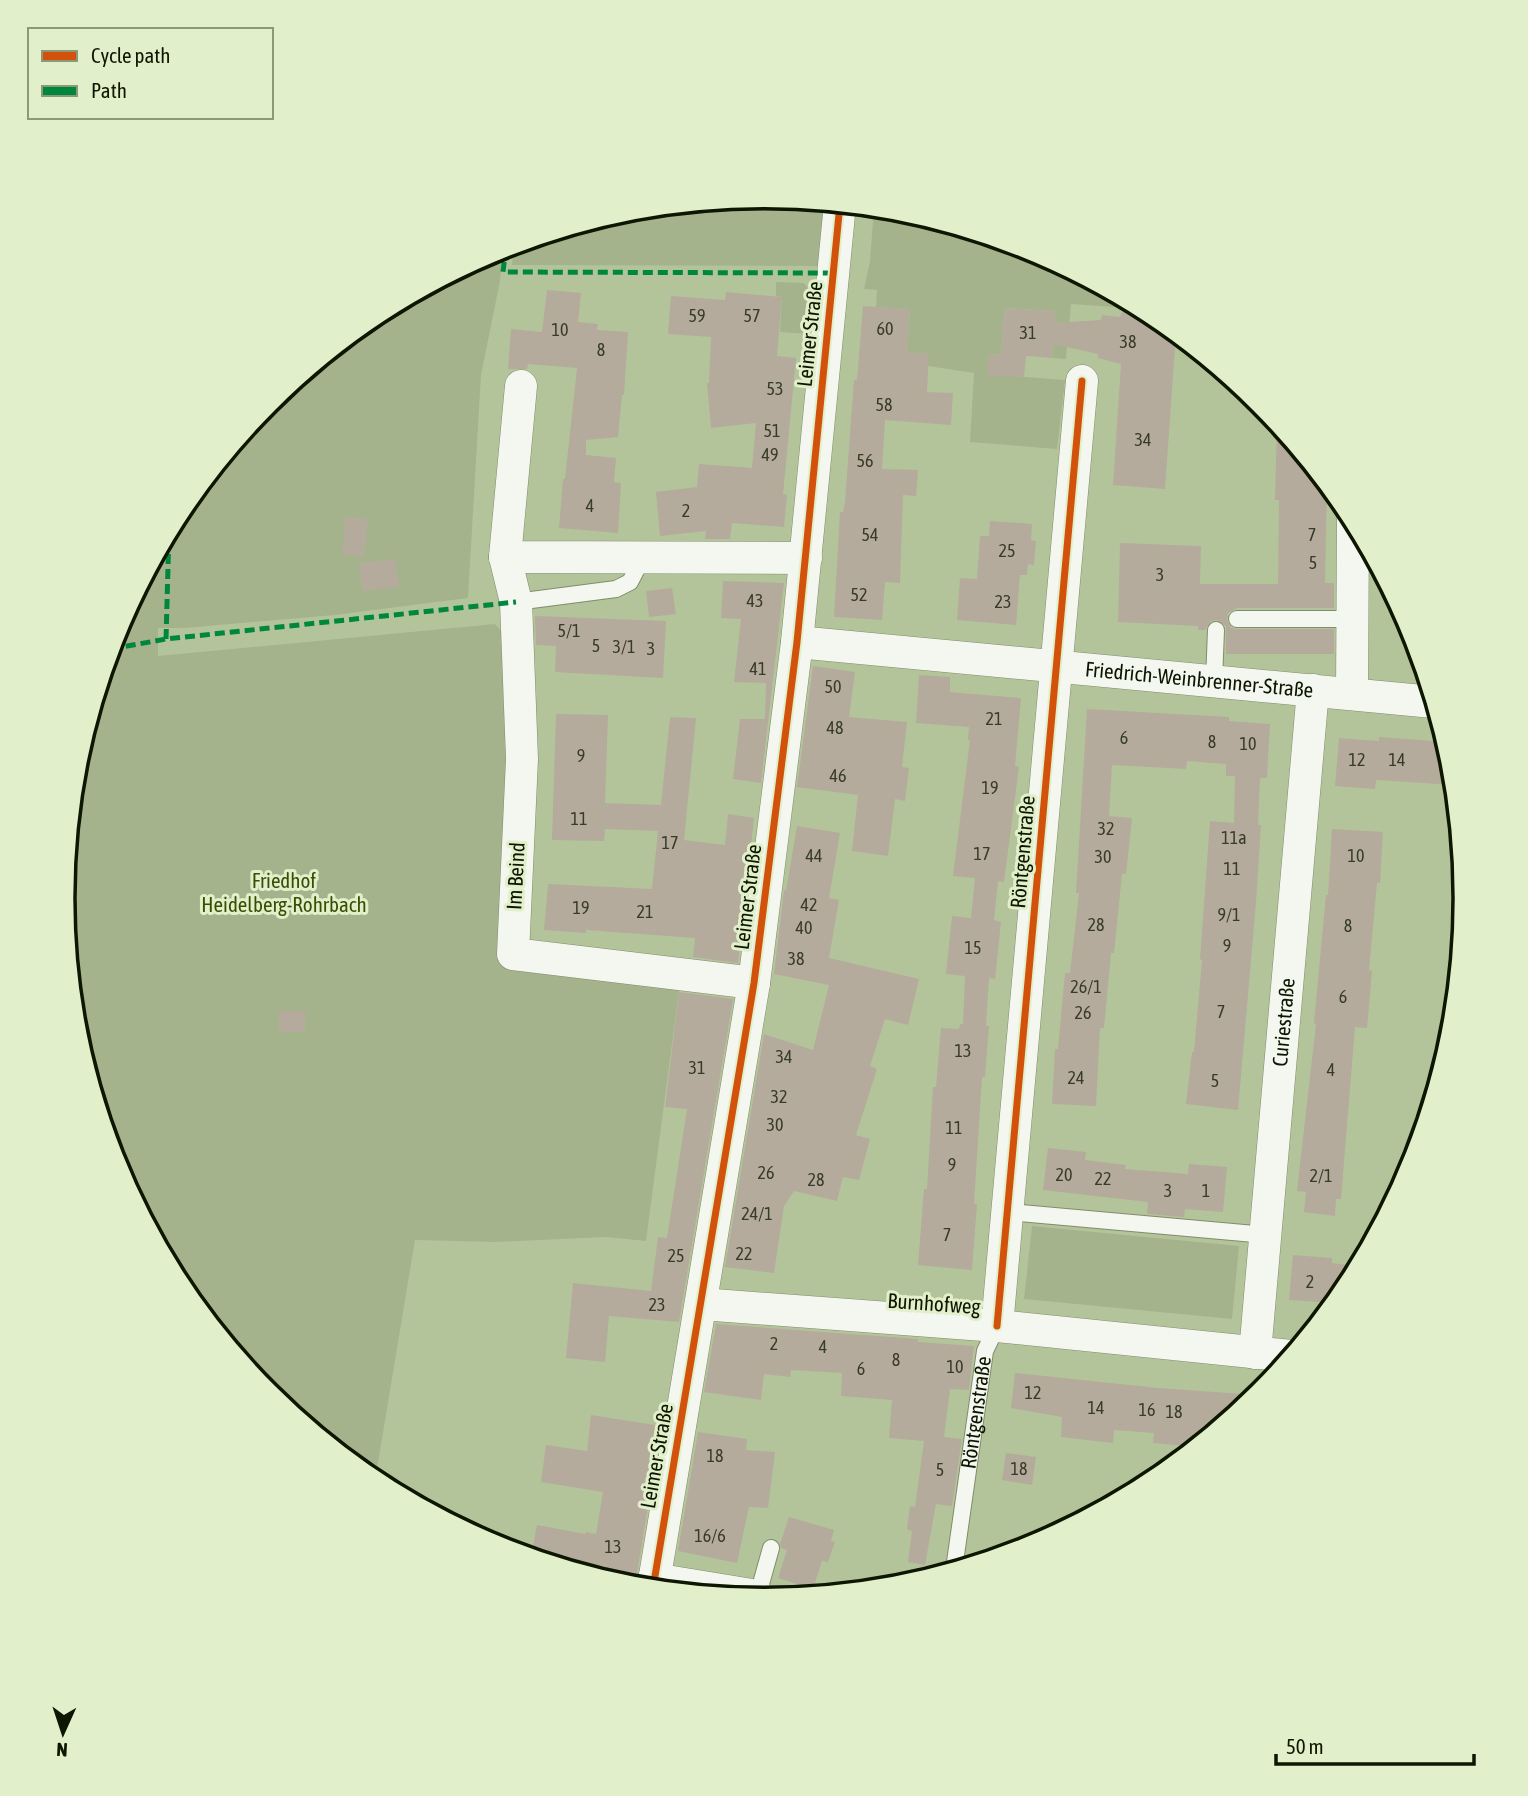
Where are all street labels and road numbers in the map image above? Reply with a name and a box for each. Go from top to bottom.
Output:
street label: Leimer Straße [792,280,826,388]
street label: Friedrich-Weinbrenner-Straße [1084,656,1314,702]
street label: Röntgenstraße [1005,794,1039,909]
street label: Im Beind [501,841,529,910]
street label: Leimer Straße [729,843,765,951]
street label: Curiestraße [1267,977,1299,1067]
street label: Burnhofweg [887,1288,981,1318]
street label: Röntgenstraße [955,1355,995,1470]
street label: Leimer Straße [635,1402,677,1510]

